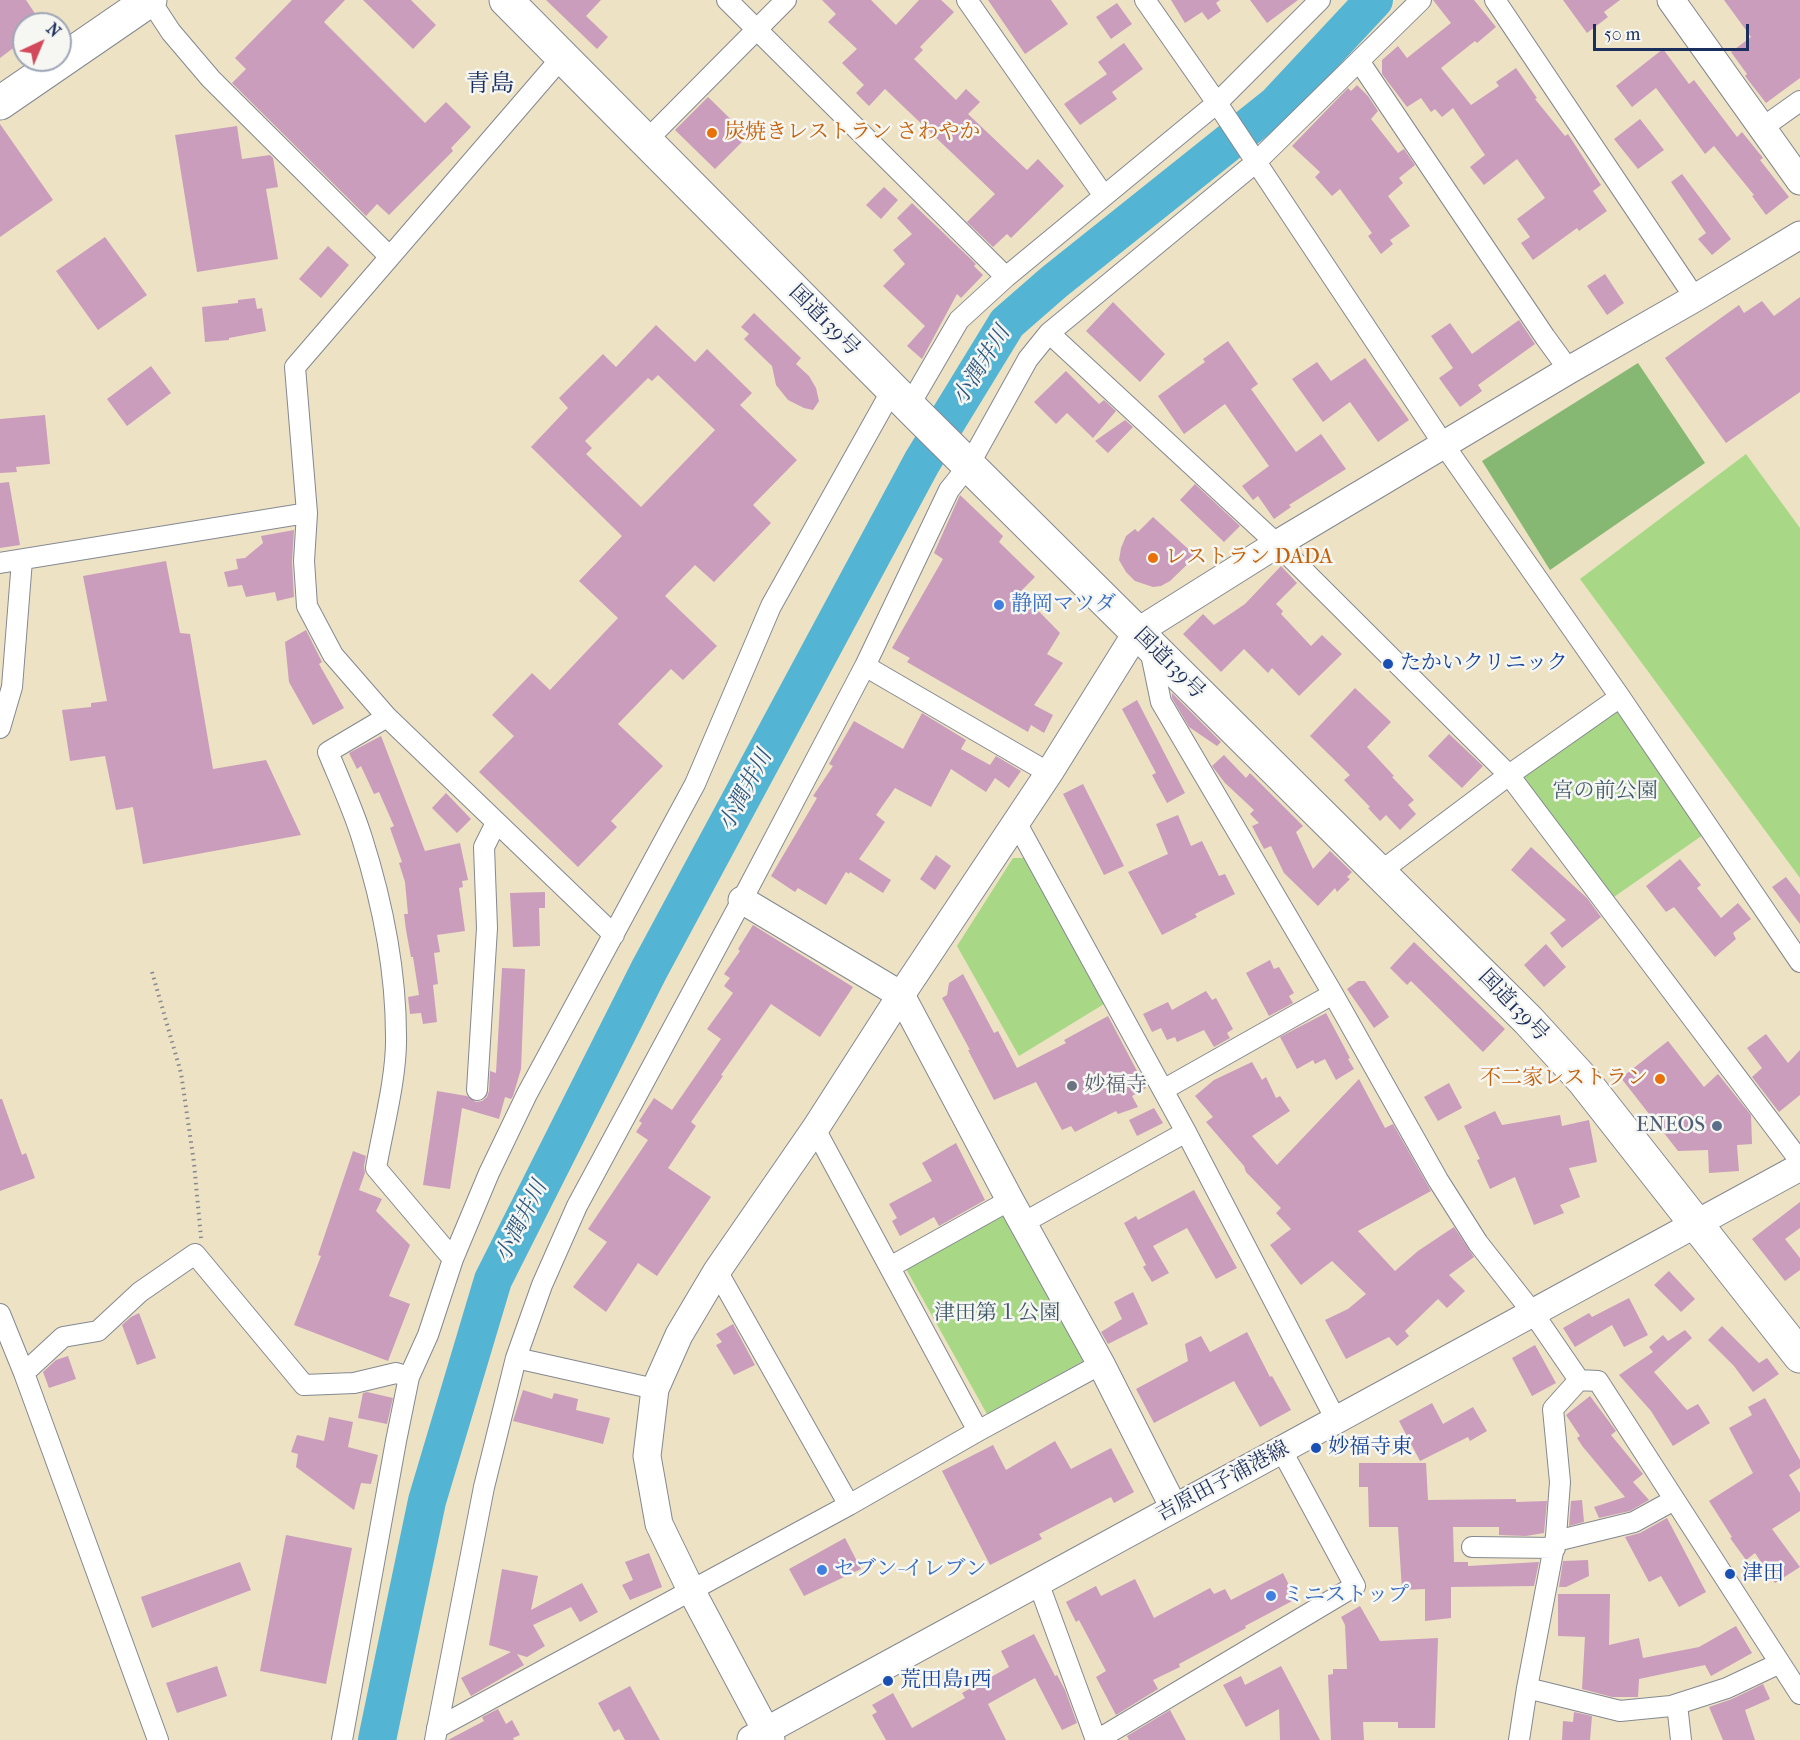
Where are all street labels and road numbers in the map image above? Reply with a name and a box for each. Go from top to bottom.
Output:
street label: 国道139号 [783,280,865,362]
street label: 国道139号 [1128,623,1210,705]
street label: 国道139号 [1473,965,1553,1047]
street label: 吉原田子浦港線 [1152,1436,1294,1528]

